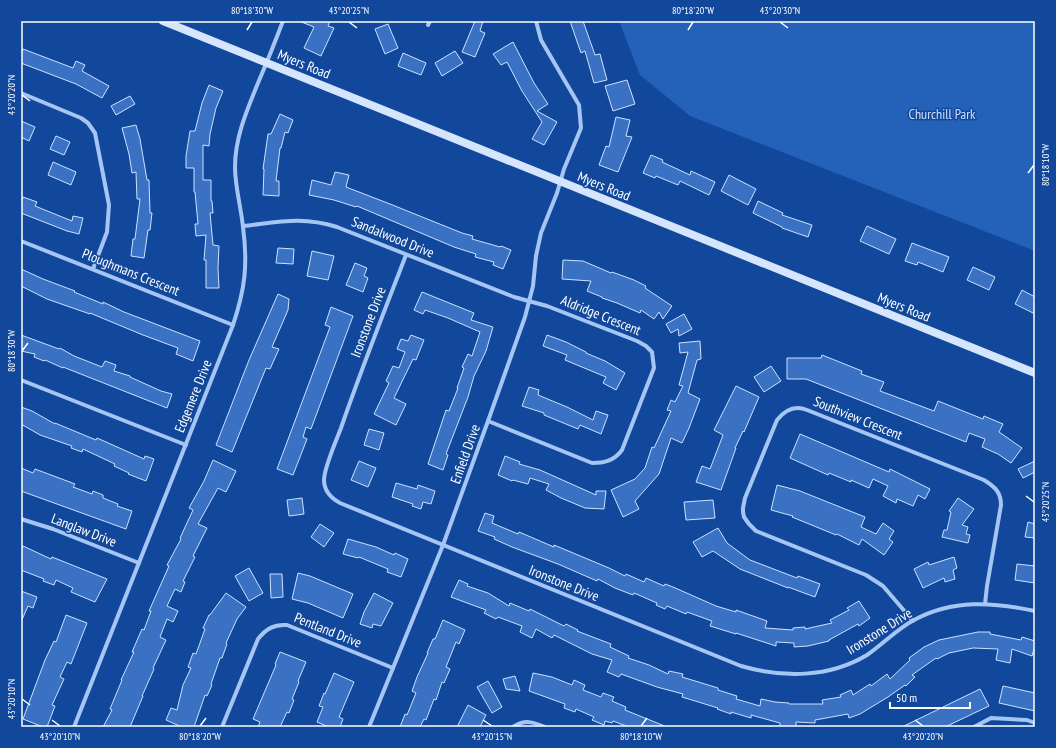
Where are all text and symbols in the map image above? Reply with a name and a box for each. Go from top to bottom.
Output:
text: 80°18'30"W [231,4,273,17]
text: 43°20'25"N [329,4,369,17]
text: 80°18'20"W [672,4,714,17]
text: 43°20'30"N [760,4,800,17]
street label: Myers Road [275,45,333,83]
text: 43°20'20"N [5,75,18,115]
park label: Churchill Park [909,105,976,123]
text: 80°18'10"W [1039,144,1052,186]
street label: Myers Road [575,167,633,205]
street label: Sandalwood Drive [349,212,437,262]
street label: Ploughmans Crescent [80,244,183,300]
street label: Ironstone Drive [346,284,390,360]
street label: Myers Road [875,288,933,326]
street label: Aldridge Crescent [558,291,644,339]
text: 80°18'30"W [5,330,18,372]
street label: Edgemere Drive [170,357,216,435]
street label: Southview Crescent [811,392,905,444]
street label: Enfield Drive [446,422,484,486]
text: 43°20'25"N [1039,482,1052,522]
street label: Langlaw Drive [49,509,119,551]
street label: Ironstone Drive [526,561,602,605]
street label: Ironstone Drive [843,604,915,658]
street label: Pentland Drive [292,608,365,652]
text: 43°20'10"N [5,679,18,719]
scale bar [890,684,970,710]
text: 50 m [896,690,917,705]
text: 43°20'10"N [40,730,80,743]
text: 80°18'20"W [179,730,221,743]
text: 43°20'15"N [472,730,512,743]
text: 80°18'10"W [620,730,662,743]
text: 43°20'20"N [903,730,943,743]

